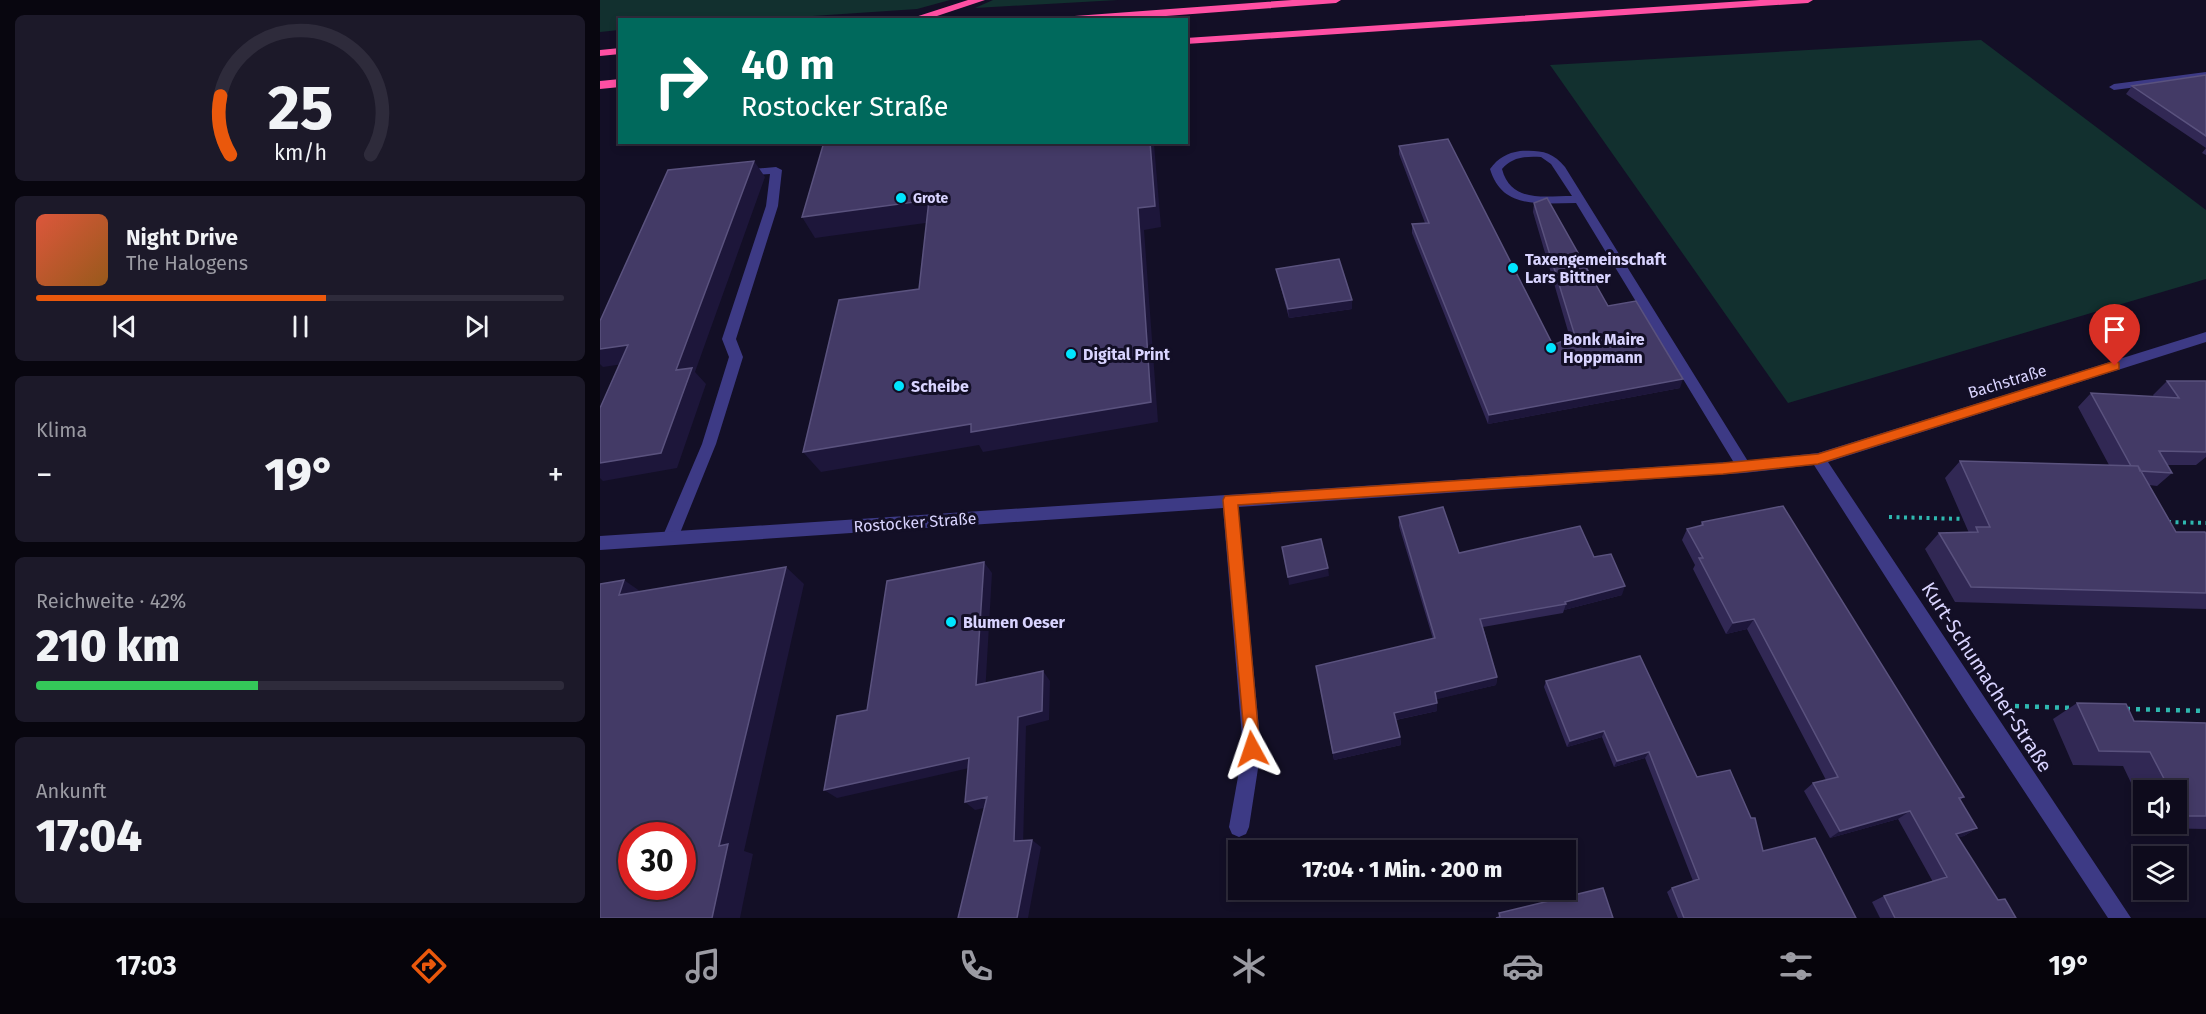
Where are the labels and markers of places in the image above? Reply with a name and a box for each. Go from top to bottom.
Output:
place label: Grote [913,190,949,207]
marker: Grote [894,191,908,205]
place label: Taxengemeinschaft Lars Bittner [1525,250,1667,287]
marker: Taxengemeinschaft Lars Bittner [1506,261,1520,275]
pin [2089,304,2140,366]
place label: Bonk Maire Hoppmann [1563,330,1645,367]
marker: Bonk Maire Hoppmann [1544,341,1558,355]
place label: Digital Print [1083,345,1171,364]
marker: Digital Print [1064,347,1078,361]
place label: Scheibe [911,377,969,396]
marker: Scheibe [892,379,906,393]
place label: Blumen Oeser [963,613,1066,632]
marker: Blumen Oeser [944,615,958,629]

